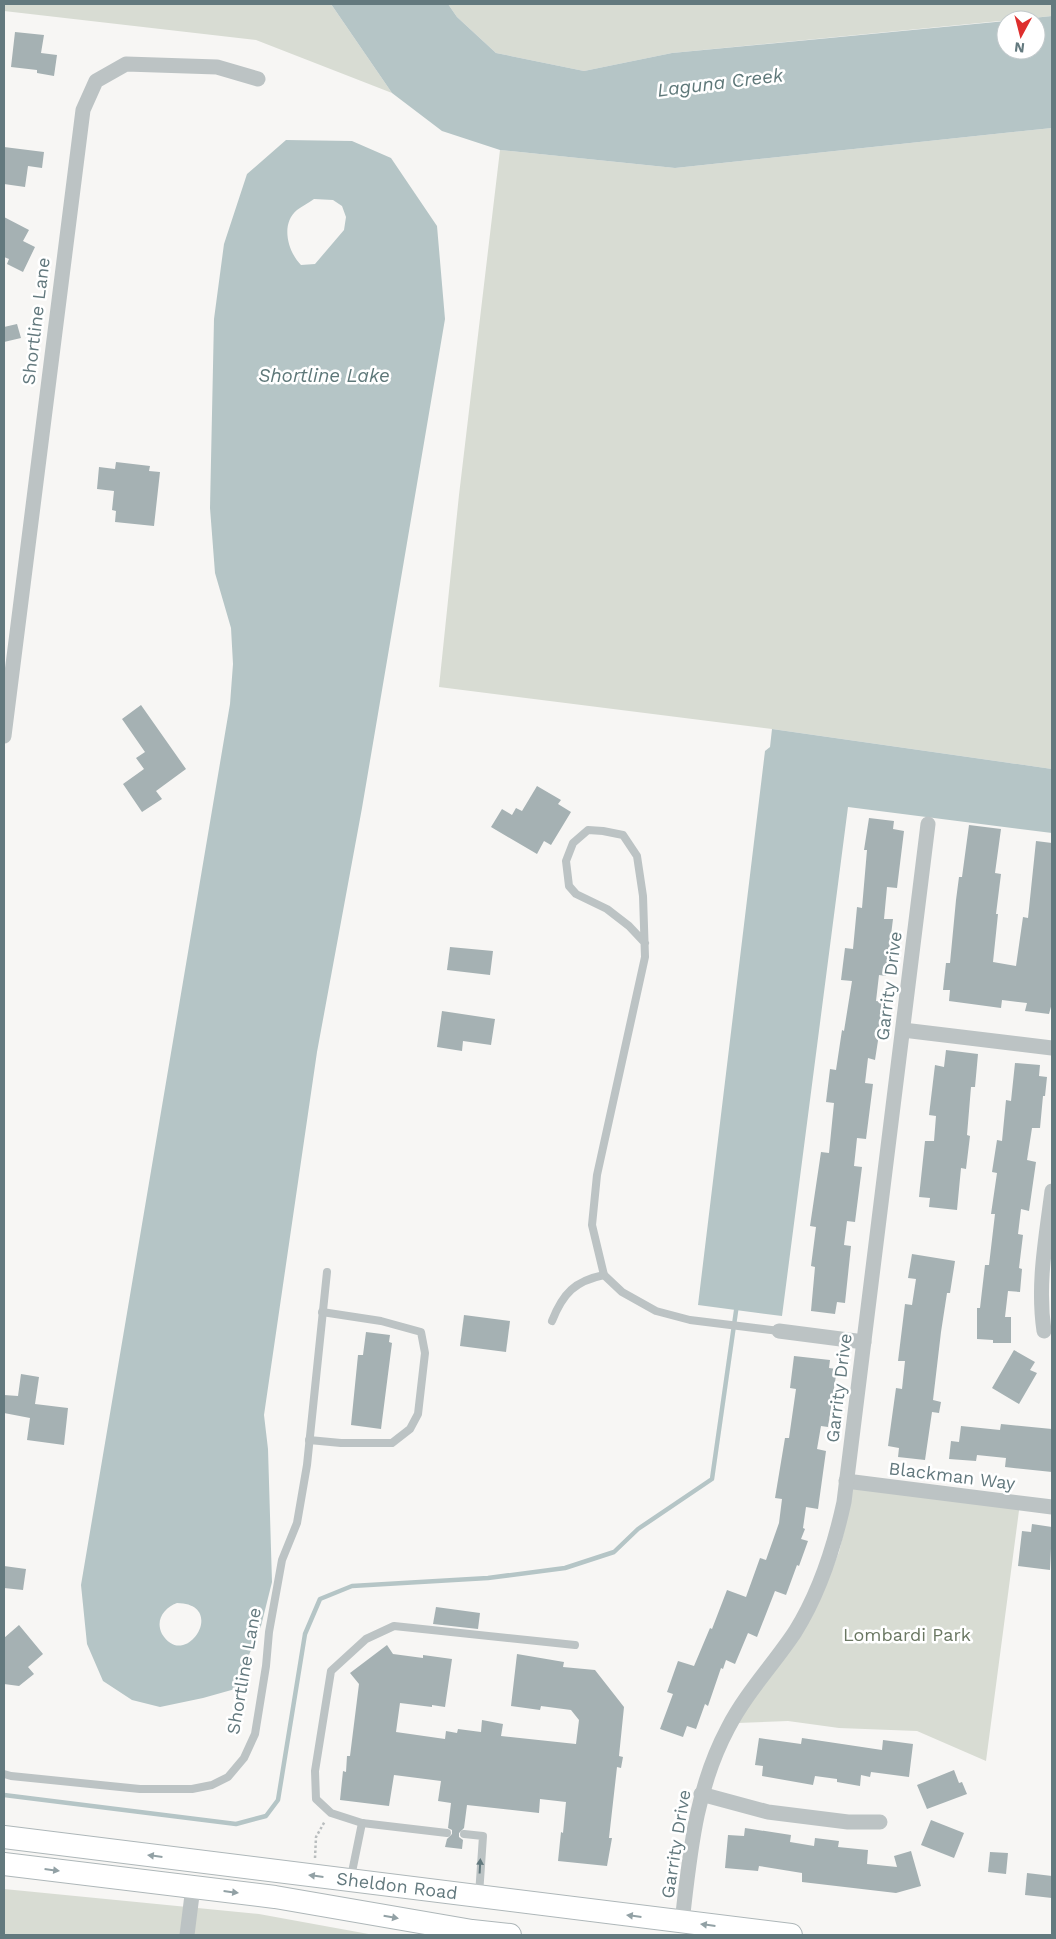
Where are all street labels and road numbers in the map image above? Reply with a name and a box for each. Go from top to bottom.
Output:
street label: Shortline Lane [17,256,54,386]
street label: Garrity Drive [871,930,906,1042]
street label: Garrity Drive [821,1332,856,1444]
street label: Blackman Way [888,1457,1017,1494]
street label: Shortline Lane [222,1606,265,1736]
street label: Garrity Drive [657,1788,694,1900]
street label: Sheldon Road [335,1867,459,1903]

